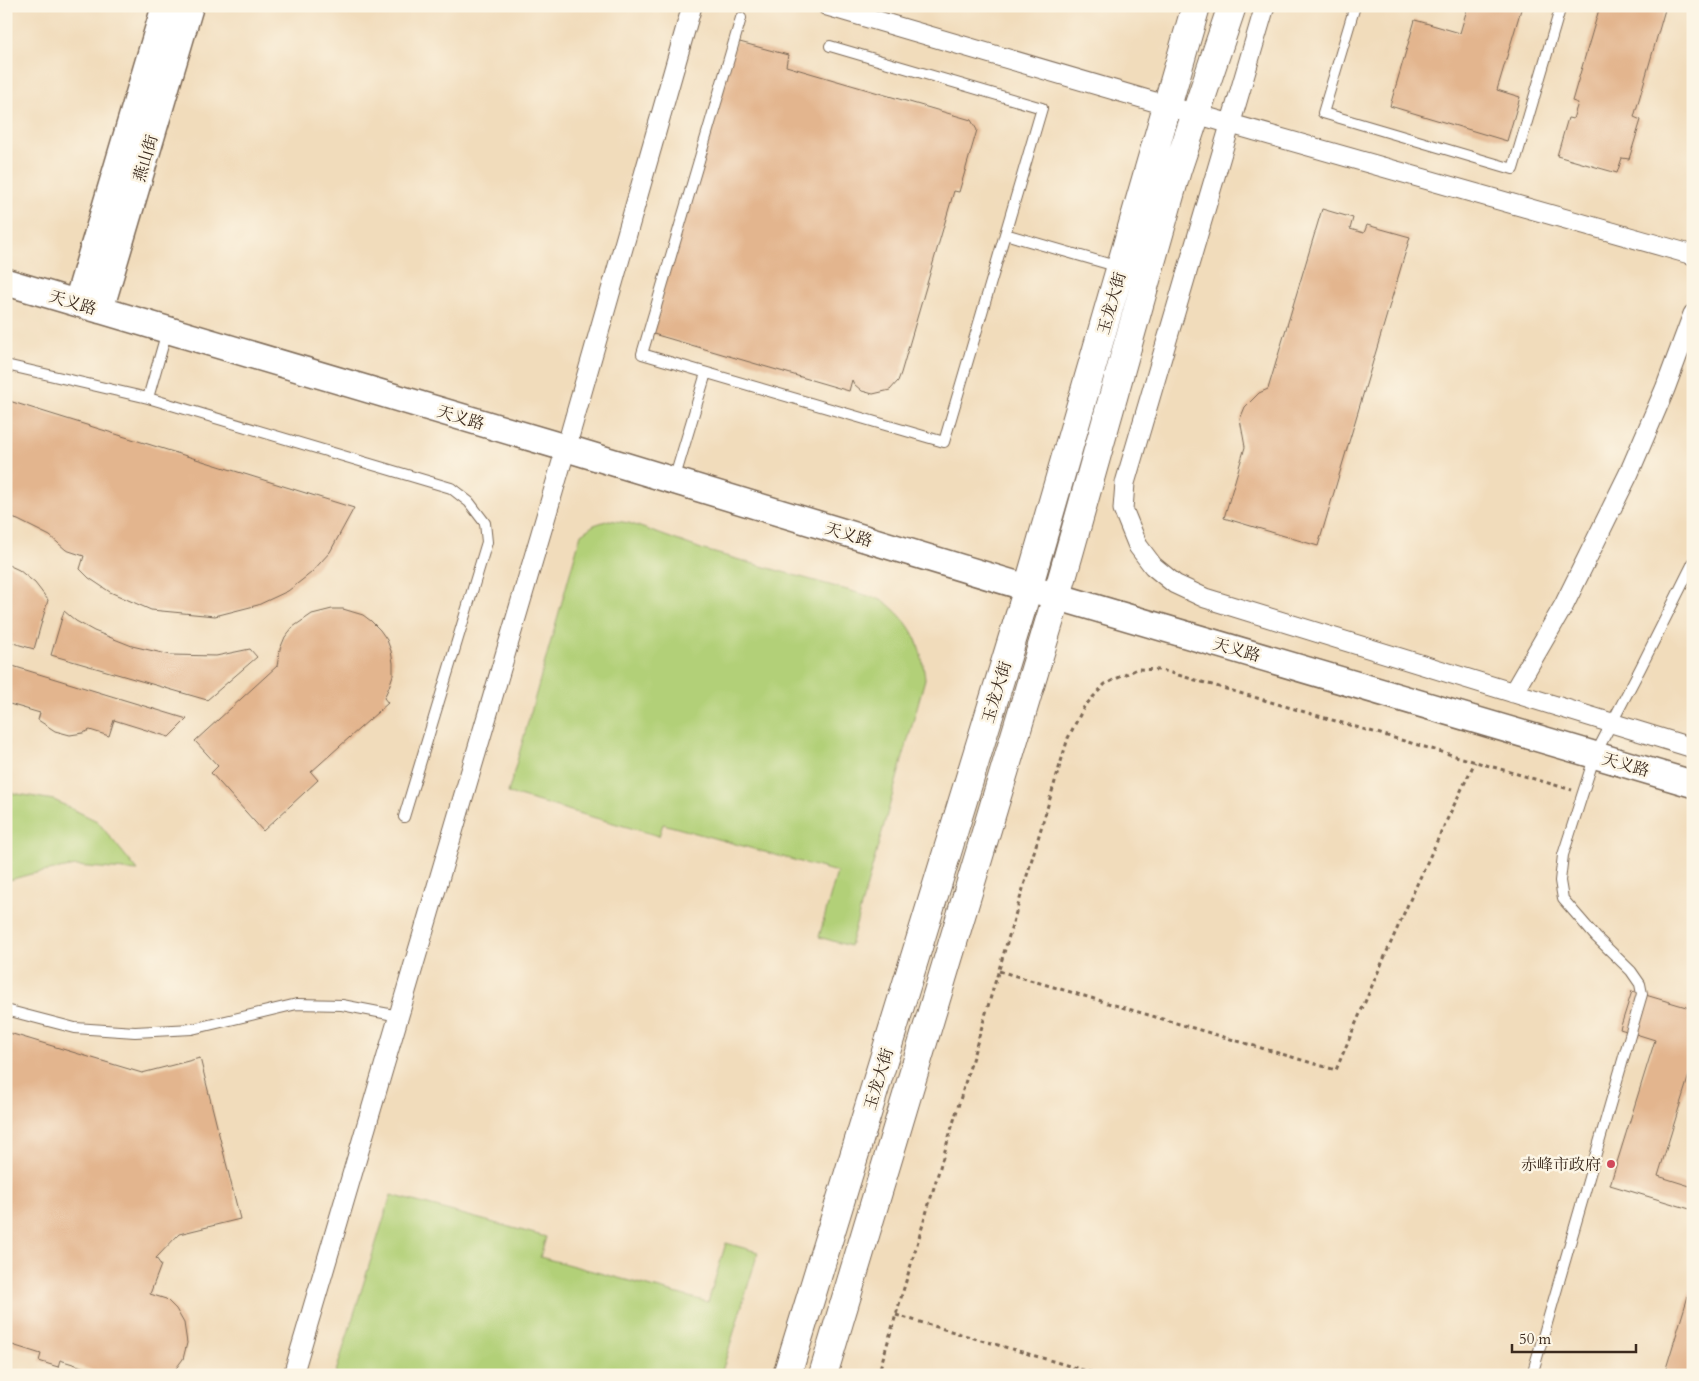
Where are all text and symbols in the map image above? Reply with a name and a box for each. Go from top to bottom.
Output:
street label: 燕山街 [128,132,163,184]
street label: 玉龙大街 [1093,269,1131,337]
street label: 天义路 [47,285,99,320]
street label: 天义路 [435,400,487,435]
street label: 天义路 [823,517,875,552]
street label: 天义路 [1211,633,1263,667]
street label: 玉龙大街 [977,658,1017,726]
street label: 天义路 [1600,748,1652,782]
street label: 玉龙大街 [859,1045,899,1113]
place label: 赤峰市政府 [1521,1154,1601,1176]
marker: 赤峰市政府 [1605,1158,1617,1170]
scale bar [1512,1321,1635,1353]
text: 50 m [1519,1329,1551,1349]

